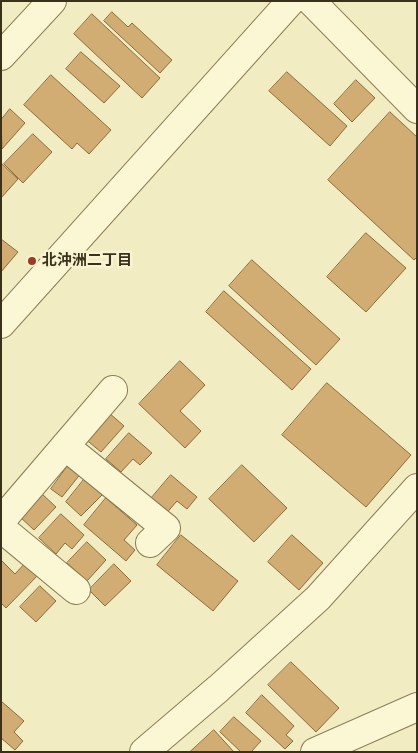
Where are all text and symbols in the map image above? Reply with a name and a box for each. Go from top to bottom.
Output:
place label: 北沖洲二丁目 [42,252,132,270]
marker: 北沖洲二丁目 [26,255,38,267]

